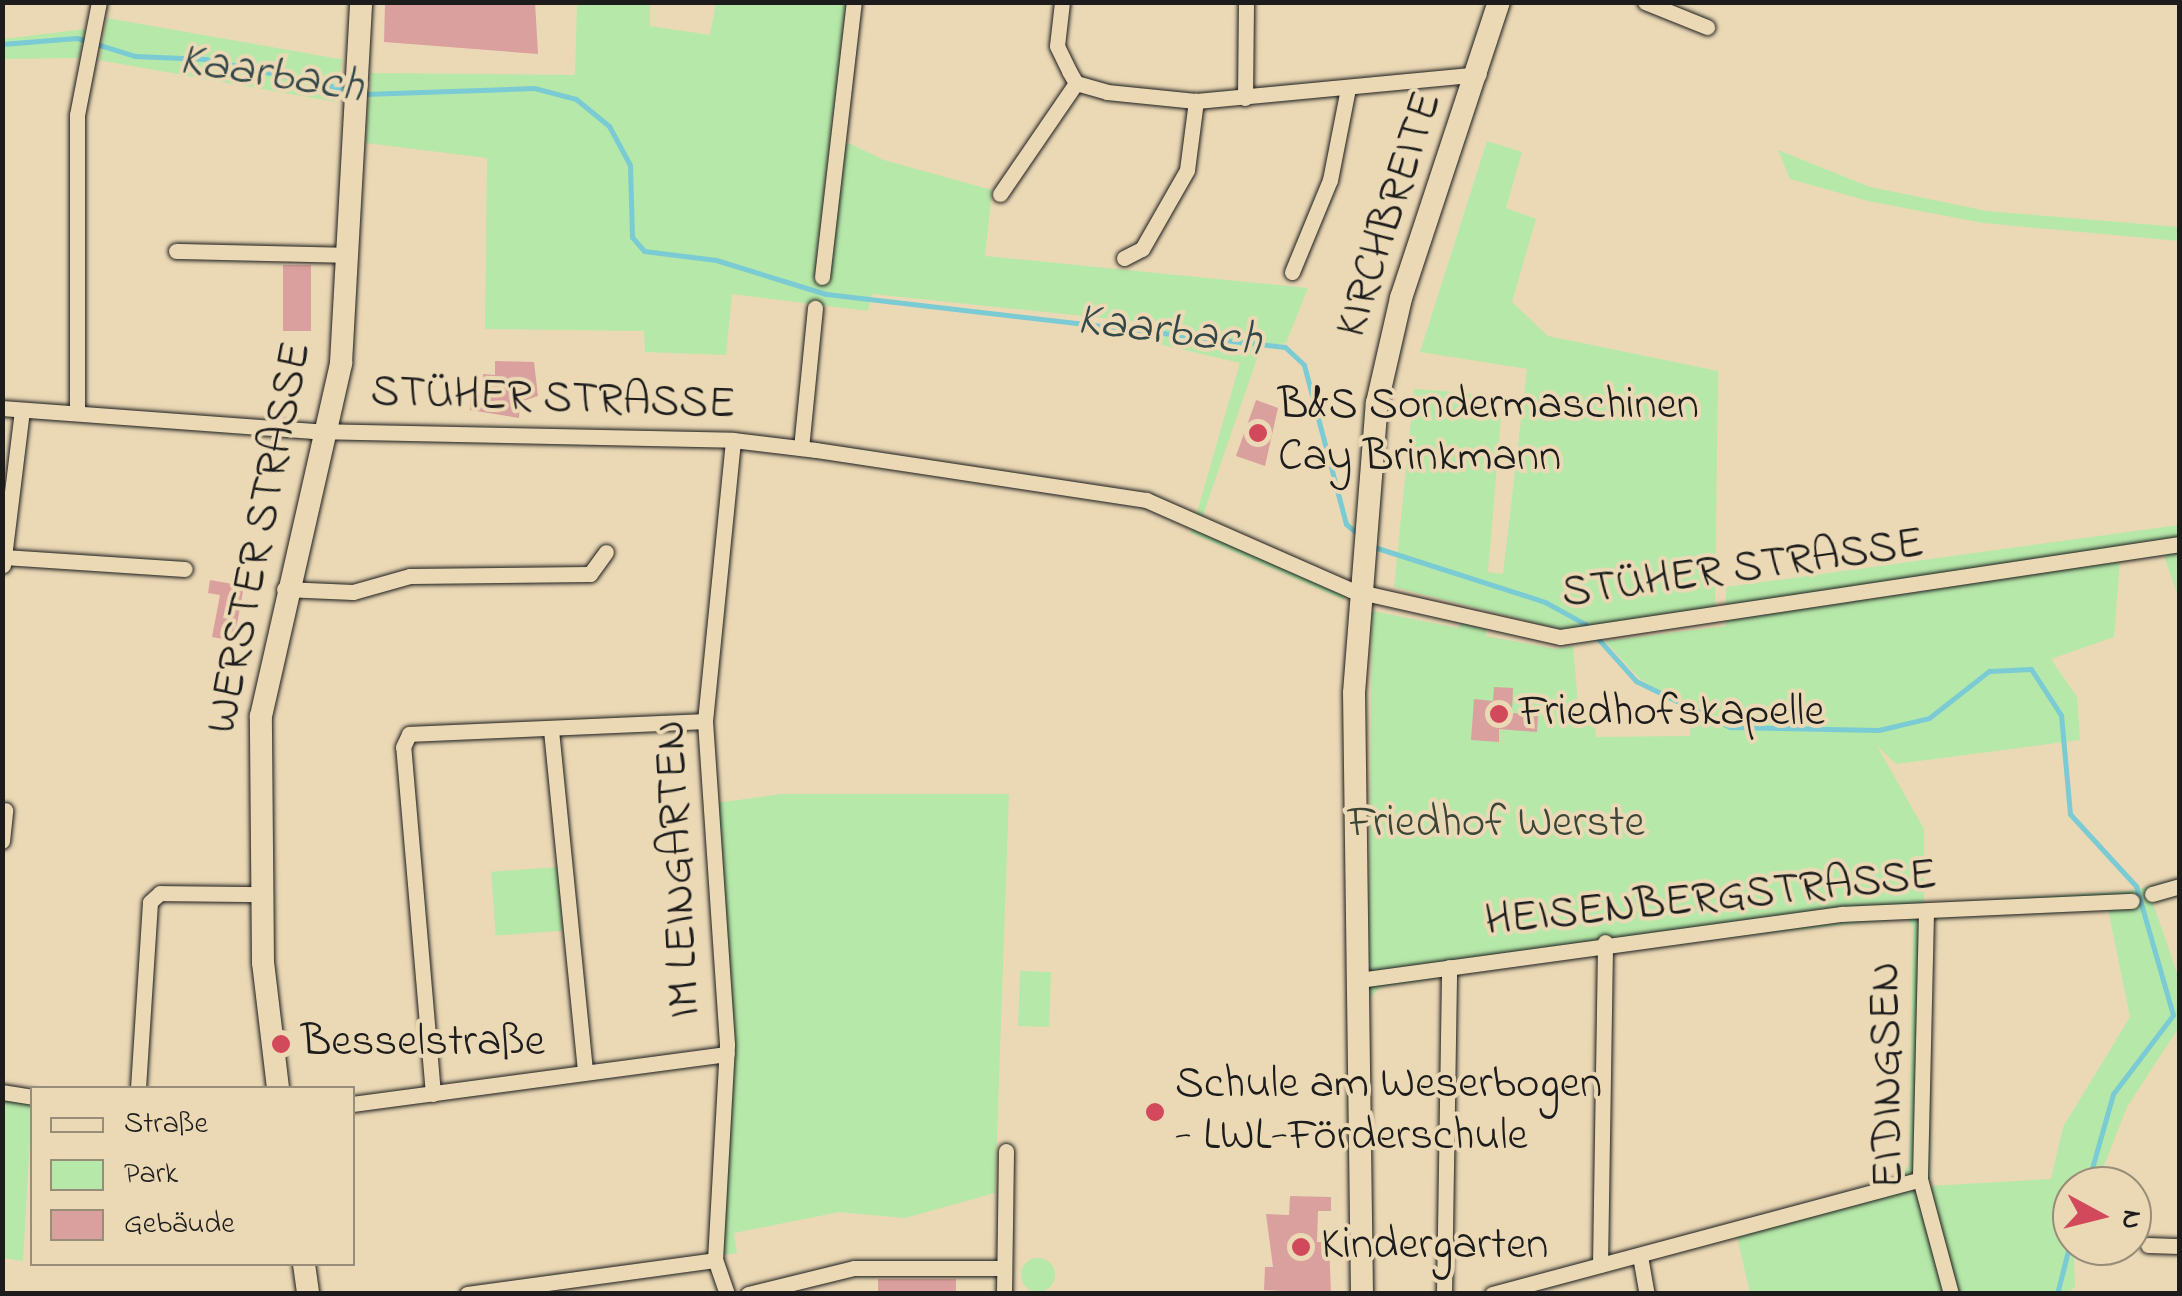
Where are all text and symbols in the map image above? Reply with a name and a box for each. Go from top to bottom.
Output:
water label: Kaarbach [175,32,367,118]
street label: KIRCHBREITE [1326,86,1456,344]
water label: Kaarbach [1073,292,1265,372]
street label: WERSTER STRASSE [197,338,325,738]
street label: STÜHER STRASSE [370,367,736,433]
place label: B&S Sondermaschinen Cay Brinkmann [1278,380,1699,486]
marker: B&S Sondermaschinen Cay Brinkmann [1247,422,1269,444]
street label: STÜHER STRASSE [1559,518,1927,622]
place label: Friedhofskapelle [1519,687,1825,741]
marker: Friedhofskapelle [1488,703,1510,725]
street label: IM LEINGARTEN [645,719,715,1019]
park label: Friedhof Werste [1347,798,1645,852]
street label: HEISENBERGSTRASSE [1482,849,1940,951]
street label: EIDINGSEN [1860,961,1918,1189]
place label: Besselstraße [301,1017,545,1071]
marker: Besselstraße [270,1033,292,1055]
place label: Schule am Weserbogen - LWL-Förderschule [1175,1059,1602,1165]
legend [30,1086,355,1266]
marker: Schule am Weserbogen - LWL-Förderschule [1144,1101,1166,1123]
text: Straße [124,1103,208,1147]
text: Park [124,1153,178,1197]
north arrow [2052,1166,2152,1266]
text: Gebäude [124,1203,235,1247]
text: N [2109,1208,2152,1231]
place label: Kindergarten [1321,1220,1548,1274]
marker: Kindergarten [1290,1236,1312,1258]

